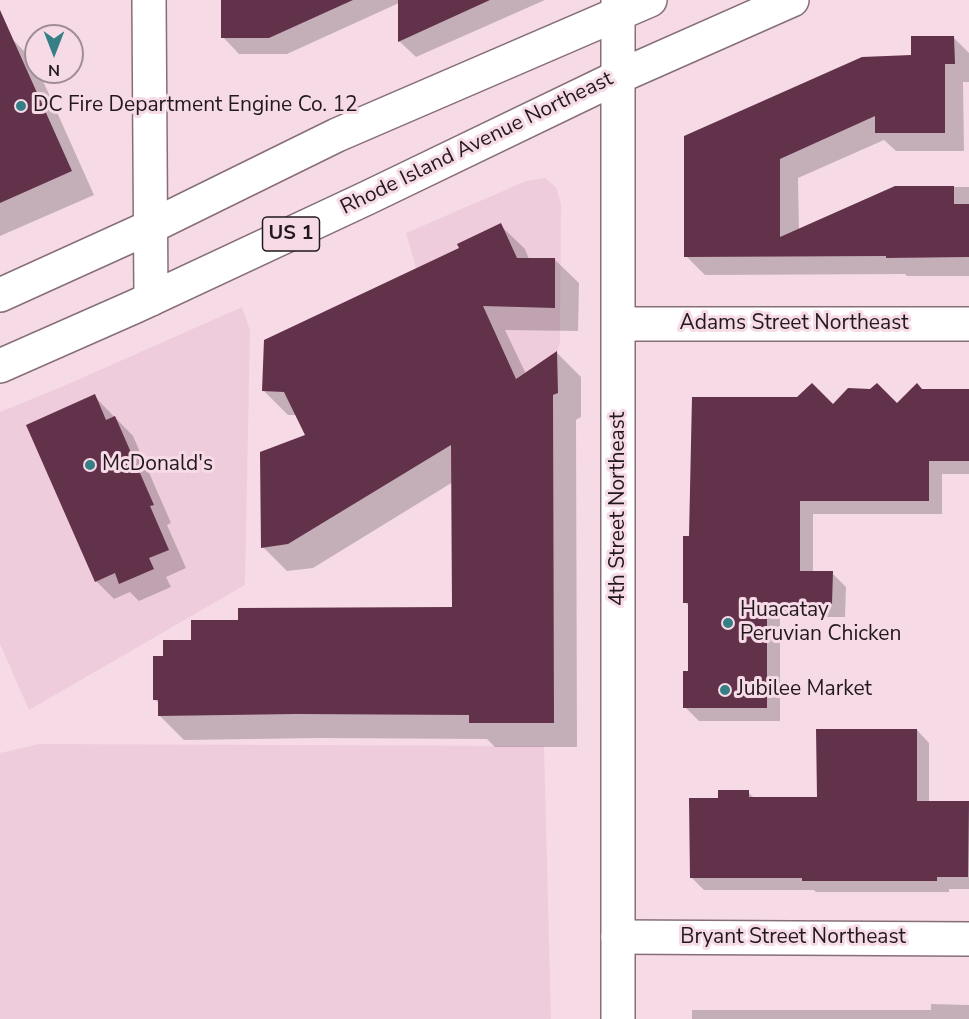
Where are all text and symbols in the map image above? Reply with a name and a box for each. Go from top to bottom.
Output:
north arrow [24,24,84,84]
text: N [48,59,60,81]
street label: Rhode Island Avenue Northeast [337,67,617,221]
place label: DC Fire Department Engine Co. 12 [33,93,358,119]
marker: DC Fire Department Engine Co. 12 [14,99,28,113]
road number: US 1 [262,217,320,251]
street label: Adams Street Northeast [680,311,908,337]
street label: 4th Street Northeast [606,412,632,606]
place label: McDonald's [102,452,213,478]
marker: McDonald's [83,458,97,472]
place label: Huacatay Peruvian Chicken [740,598,901,648]
marker: Huacatay Peruvian Chicken [721,616,735,630]
place label: Jubilee Market [737,677,872,703]
marker: Jubilee Market [718,683,732,697]
street label: Bryant Street Northeast [680,925,906,951]

